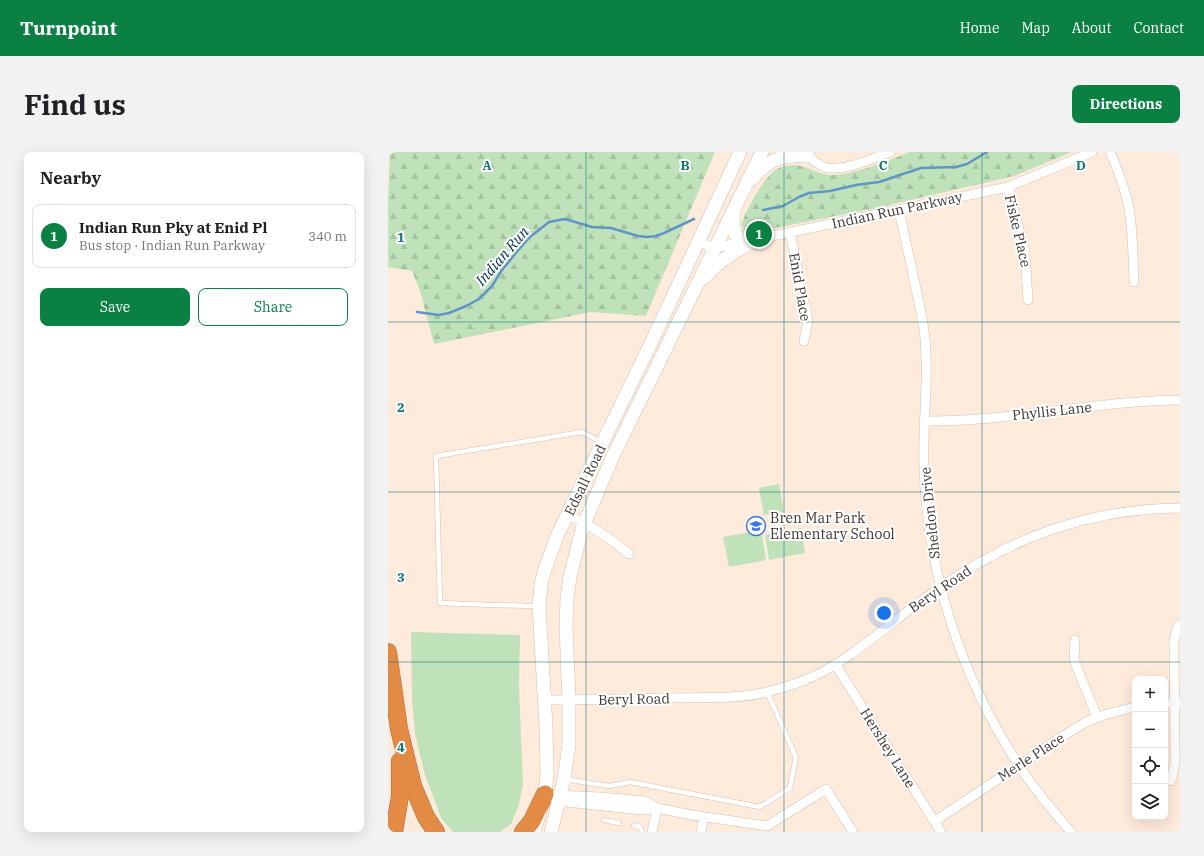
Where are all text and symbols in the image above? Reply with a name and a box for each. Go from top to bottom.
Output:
text: Turnpoint [20,16,117,40]
text: Home [960,19,999,37]
text: Map [1021,19,1050,37]
text: About [1072,19,1111,37]
text: Contact [1133,19,1184,37]
button: Directions [1072,85,1180,123]
text: Find us [24,86,126,123]
text: A [482,157,492,174]
text: B [680,157,690,174]
text: C [879,157,888,174]
text: D [1076,157,1086,174]
text: Nearby [40,167,101,189]
street label: Indian Run Parkway [830,187,964,233]
street label: Fiske Place [1001,193,1035,269]
text: Indian Run Pky at Enid Pl [79,218,267,237]
pin: 1 [746,219,772,249]
water label: Indian Run [471,222,533,290]
text: 1 [50,228,58,245]
text: 340 m [308,228,347,245]
text: 1 [397,229,405,246]
text: Bus stop · Indian Run Parkway [79,237,265,254]
street label: Enid Place [785,251,815,323]
button: Save [40,288,190,326]
button: Share [198,288,348,326]
street label: Phyllis Lane [1011,398,1093,424]
text: 2 [397,399,405,416]
street label: Edsall Road [560,441,610,518]
street label: Sheldon Drive [916,466,944,560]
place label: Bren Mar Park Elementary School [770,509,895,543]
school or university icon: Bren Mar Park Elementary School [745,515,767,537]
street label: Beryl Road [905,561,975,617]
text: 3 [397,569,405,586]
your location [874,603,894,623]
map controls [1132,676,1168,820]
button: + [1132,676,1168,712]
street label: Beryl Road [598,689,671,709]
street label: Hershey Lane [856,705,920,791]
button: − [1132,712,1168,748]
street label: Merle Place [994,729,1068,785]
text: 4 [397,739,405,756]
button: locate [1132,748,1168,784]
button: layers [1132,784,1168,820]

